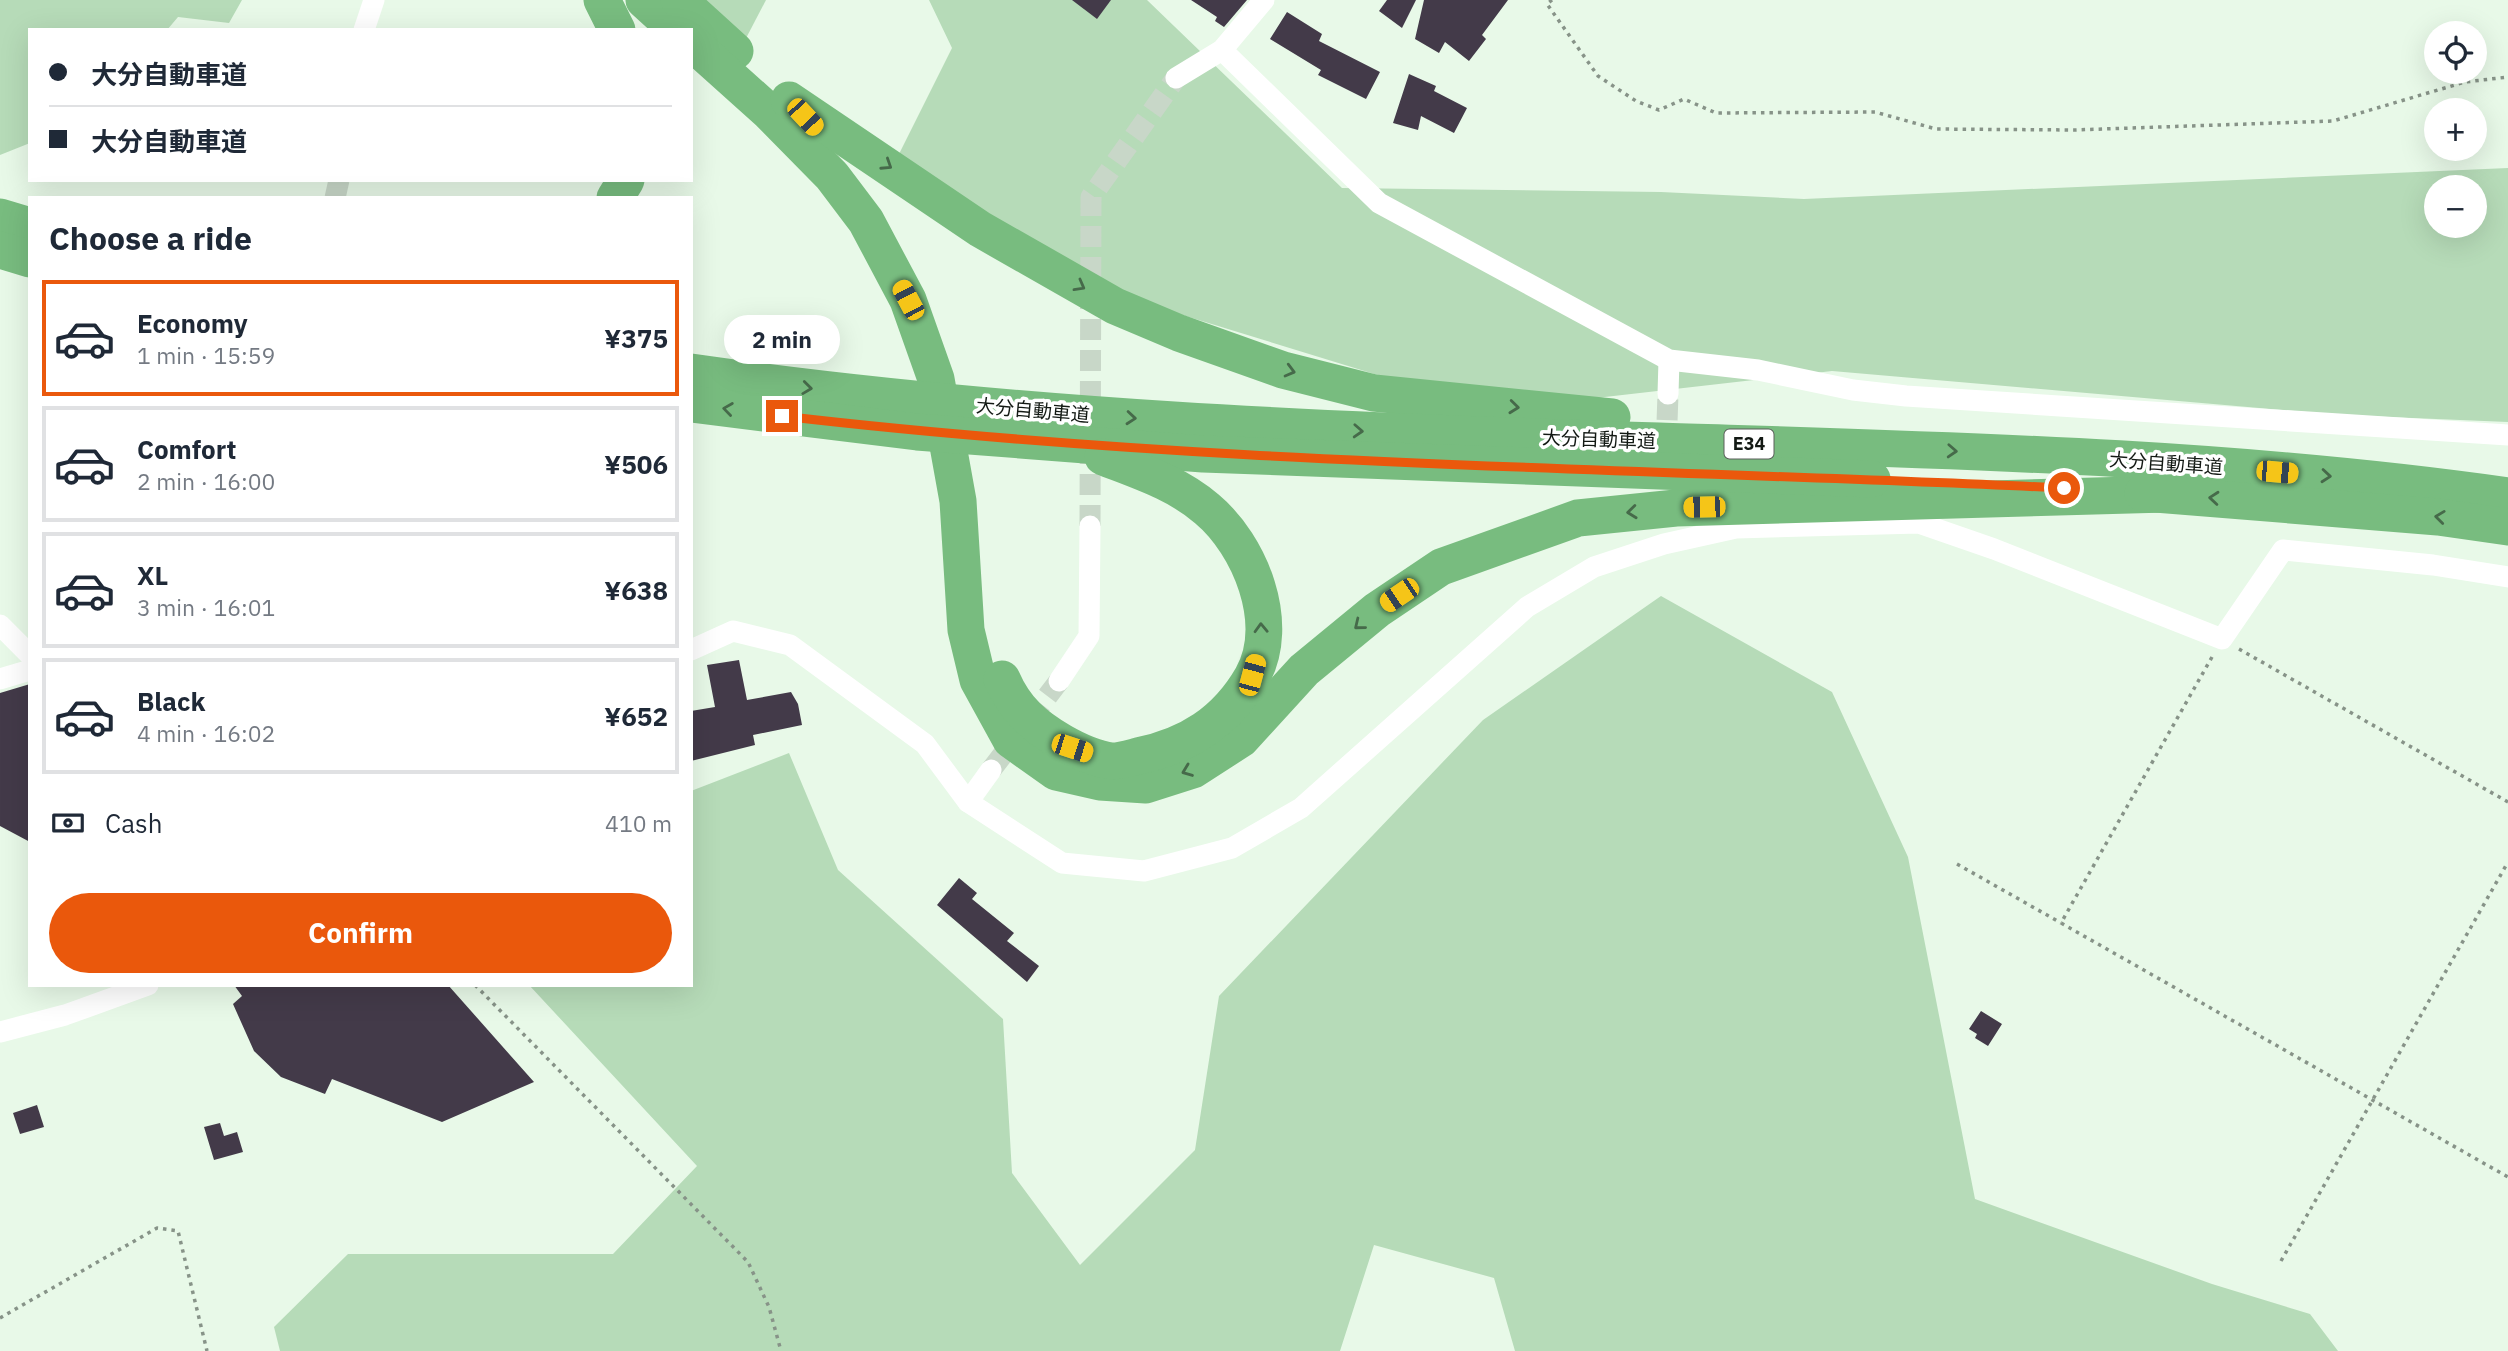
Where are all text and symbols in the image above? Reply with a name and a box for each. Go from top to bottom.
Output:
map controls [2424,21,2487,238]
button: locate [2424,21,2487,84]
text: 大分自動車道 [91,57,247,91]
car [783,94,828,140]
button: + [2424,98,2487,161]
text: 大分自動車道 [91,124,247,158]
one-way arrow [879,157,892,169]
button: − [2424,175,2487,238]
text: Choose a ride [49,217,252,259]
car [889,277,928,323]
one-way arrow [1072,278,1085,291]
text: Economy [137,306,248,340]
icon: car [53,307,116,370]
callout: 2 min [724,314,840,364]
text: ¥375 [604,321,668,355]
text: 2 min [752,324,812,354]
text: 1 min · 15:59 [137,340,275,370]
one-way arrow [1284,363,1296,377]
one-way arrow [802,380,813,395]
street label: 大分自動車道 [975,393,1091,427]
one-way arrow [1509,399,1520,414]
route end [766,400,798,432]
one-way arrow [722,402,734,417]
one-way arrow [1125,410,1136,425]
one-way arrow [1352,423,1363,438]
street label: 大分自動車道 [1542,425,1656,453]
road number: E34 [1724,430,1774,458]
text: Comfort [137,432,236,466]
icon: car [53,433,116,496]
one-way arrow [1947,443,1958,458]
text: ¥506 [604,447,668,481]
street label: 大分自動車道 [2108,447,2224,479]
car [2256,460,2299,484]
text: 2 min · 16:00 [137,466,275,496]
one-way arrow [2321,468,2332,483]
route start [2048,472,2080,504]
one-way arrow [2208,491,2219,506]
car [1683,496,1726,518]
one-way arrow [1627,505,1638,520]
one-way arrow [2435,510,2446,525]
text: XL [137,558,168,592]
icon: car [53,559,116,622]
text: ¥638 [604,573,668,607]
car [1376,575,1423,615]
text: 3 min · 16:01 [137,592,275,622]
one-way arrow [1354,617,1367,629]
one-way arrow [1254,622,1269,633]
car [1237,652,1268,698]
text: Black [137,684,205,718]
icon: car [53,685,116,748]
text: ¥652 [604,699,668,733]
text: 4 min · 16:02 [137,718,275,748]
car [1049,732,1096,764]
one-way arrow [1181,762,1193,776]
icon: cash [49,804,87,842]
text: Cash [105,806,162,840]
text: 410 m [605,808,672,838]
button: Confirm [49,893,672,973]

